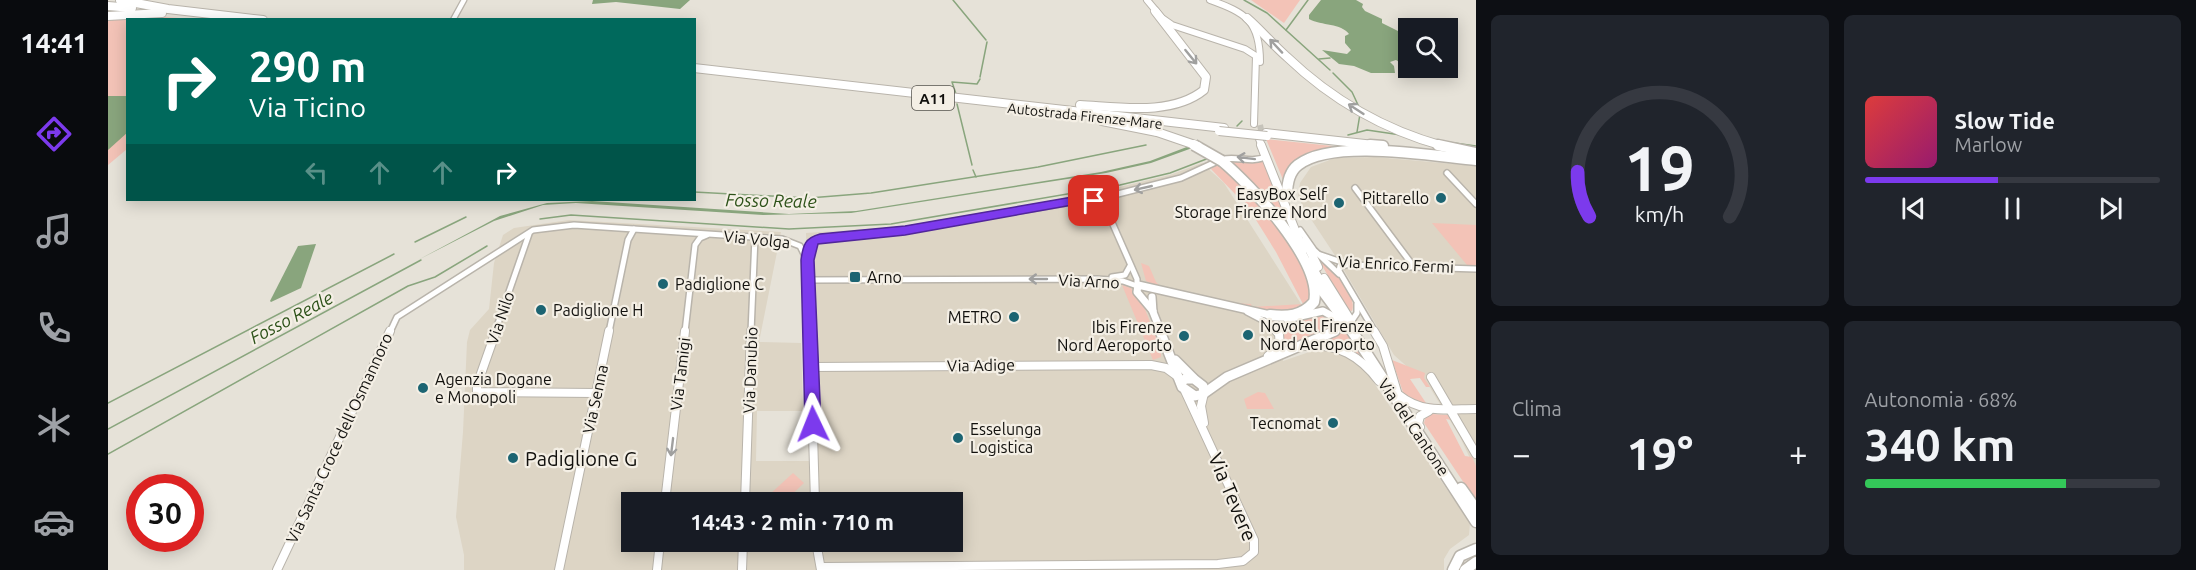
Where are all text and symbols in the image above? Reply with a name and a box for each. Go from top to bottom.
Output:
map controls [1398,18,1458,78]
button: search [1398,18,1458,78]
text: 14:41 [20,28,88,58]
one-way arrow [1269,39,1283,54]
icon: right [150,42,228,120]
text: 290 m [249,43,366,90]
one-way arrow [1184,49,1198,64]
road number: A11 [912,86,954,110]
text: Via Ticino [249,92,366,122]
street label: Autostrada Firenze-Mare [1007,100,1163,132]
one-way arrow [1349,103,1365,115]
text: Slow Tide [1955,108,2055,133]
icon: directions [33,113,75,155]
text: Marlow [1955,133,2022,156]
text: 19 [1625,134,1695,204]
one-way arrow [1236,153,1256,164]
icon: left [300,156,333,189]
icon: ahead [363,156,396,189]
icon: ahead [426,156,459,189]
icon: right [489,156,522,189]
pin [1068,175,1119,226]
one-way arrow [1134,182,1153,194]
icon: arrive [1077,184,1110,217]
place label: EasyBox Self Storage Firenze Nord [1175,185,1328,221]
water label: Fosso Reale [725,189,817,211]
place label: Pittarello [1362,189,1429,207]
marker: Pittarello [1434,191,1448,205]
icon: previous [1897,192,1930,225]
icon: pause [1996,192,2029,225]
icon: next [2094,192,2127,225]
marker: EasyBox Self Storage Firenze Nord [1332,196,1346,210]
text: km/h [1635,203,1684,227]
icon: music [33,210,75,252]
street label: Via Volga [723,227,791,251]
street label: Via Enrico Fermi [1338,252,1454,276]
place label: Arno [867,268,902,286]
marker: Arno [848,270,862,284]
street label: Via Arno [1058,270,1120,292]
one-way arrow [1028,273,1048,285]
place label: Padiglione C [675,275,764,293]
marker: Padiglione C [656,277,670,291]
water label: Fosso Reale [246,287,336,347]
street label: Via Nilo [482,289,518,347]
place label: Padiglione H [553,301,643,319]
marker: Padiglione H [534,303,548,317]
icon: phone [33,307,75,349]
place label: METRO [948,308,1002,326]
marker: METRO [1007,310,1021,324]
place label: Novotel Firenze Nord Aeroporto [1260,317,1375,353]
place label: Ibis Firenze Nord Aeroporto [1057,318,1172,354]
street label: Via Danubio [739,326,761,414]
marker: Novotel Firenze Nord Aeroporto [1241,328,1255,342]
marker: Ibis Firenze Nord Aeroporto [1177,329,1191,343]
street label: Via Santa Croce dell'Osmannoro [282,330,396,546]
street label: Via Tamigi [667,336,693,412]
street label: Via Adige [947,355,1015,375]
street label: Via Senna [579,363,611,435]
place label: Agenzia Dogane e Monopoli [435,370,552,406]
street label: Via del Cantone [1375,375,1453,479]
marker: Agenzia Dogane e Monopoli [416,381,430,395]
text: Autonomia · 68% [1865,388,2017,411]
position arrow [781,392,845,456]
text: Clima [1512,397,1562,420]
icon: climate [33,404,75,446]
place label: Tecnomat [1250,414,1322,432]
marker: Tecnomat [1326,416,1340,430]
text: 340 km [1865,419,2015,470]
place label: Esselunga Logistica [970,420,1042,456]
text: 19° [1626,428,1693,479]
marker: Esselunga Logistica [951,431,965,445]
text: − [1512,435,1531,472]
text: + [1789,435,1808,472]
one-way arrow [666,437,677,457]
place label: Padiglione G [525,447,637,470]
street label: Via Tevere [1204,449,1262,545]
marker: Padiglione G [506,451,520,465]
speed limit sign: 30 [126,474,204,552]
icon: car [33,501,75,543]
text: 14:43 · 2 min · 710 m [690,509,894,534]

